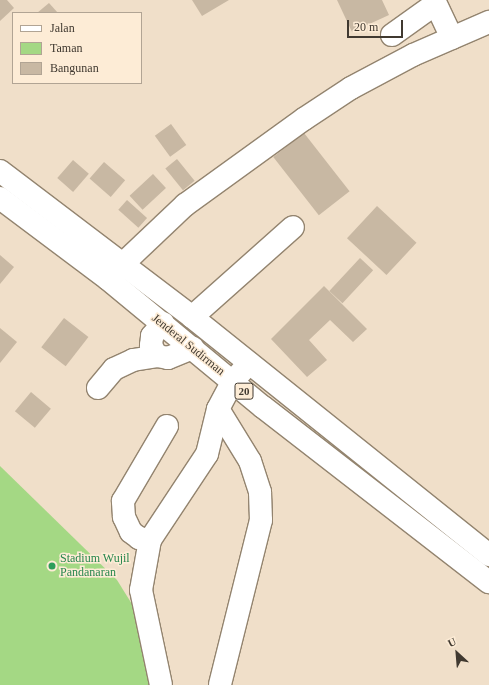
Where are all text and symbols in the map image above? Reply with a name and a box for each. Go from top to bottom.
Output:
legend [12,12,142,84]
scale bar [349,12,405,38]
text: 20 m [354,20,378,34]
text: Jalan [50,21,75,35]
text: Taman [50,41,82,55]
text: Bangunan [50,61,99,75]
street label: Jenderal Sudirman [149,311,227,379]
road number: 20 [234,382,254,400]
place label: Stadium Wujil Pandanaran [60,552,130,580]
marker: Stadium Wujil Pandanaran [47,561,57,571]
north arrow [437,633,477,673]
text: U [446,635,458,649]

